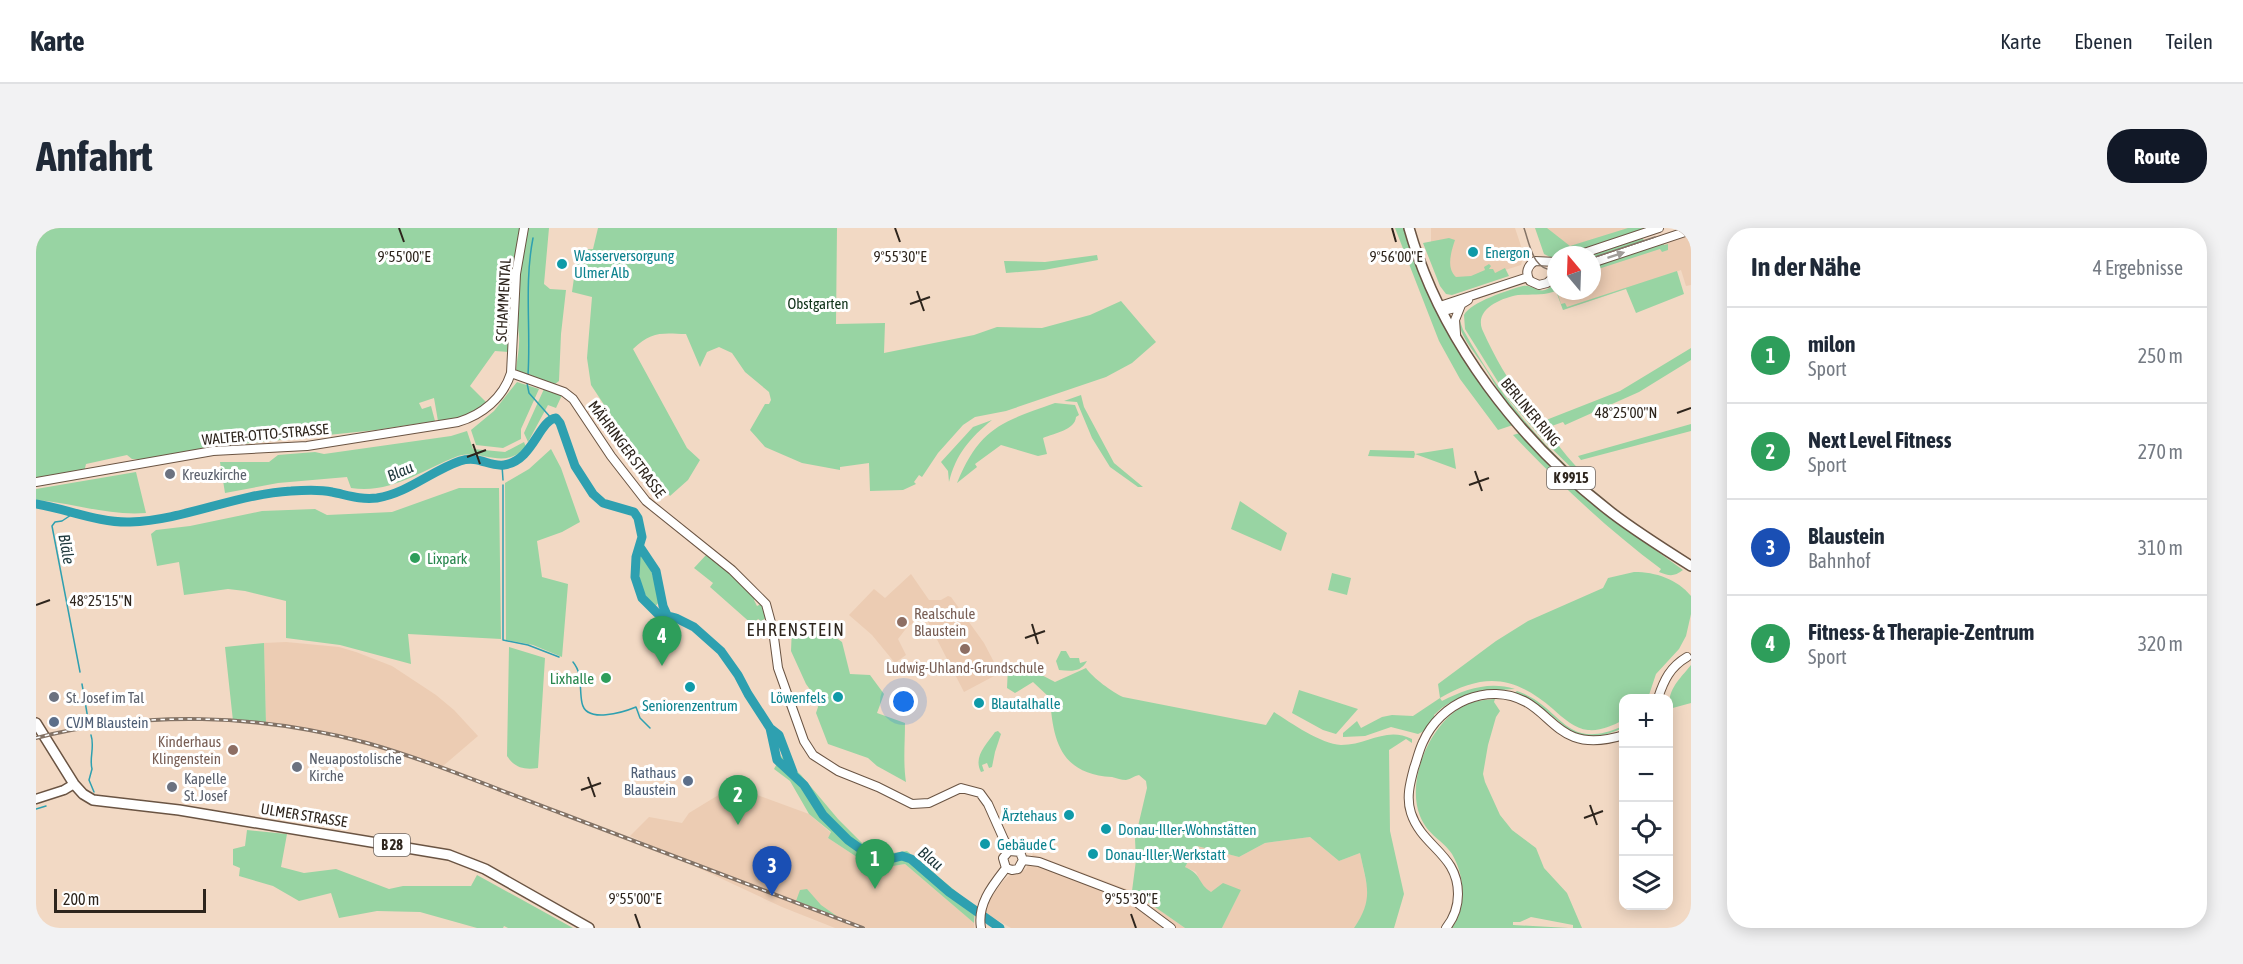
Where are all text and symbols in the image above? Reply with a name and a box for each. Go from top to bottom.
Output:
text: Karte [30,25,85,57]
text: Karte [2000,29,2041,53]
text: Ebenen [2074,29,2133,53]
text: Teilen [2166,29,2213,53]
button: Route [2107,129,2207,183]
text: Anfahrt [36,132,153,180]
place label: Energon [1485,244,1530,261]
marker: Energon [1466,245,1480,259]
north arrow [1547,246,1601,300]
place label: Wasserversorgung Ulmer Alb [574,247,675,281]
text: 9°55'00"E [377,248,431,265]
text: 9°55'30"E [873,248,927,265]
text: 9°56'00"E [1369,248,1423,265]
one-way arrow [1607,250,1625,259]
text: In der Nähe [1751,252,1861,282]
text: 4 Ergebnisse [2093,256,2183,279]
marker: Wasserversorgung Ulmer Alb [555,257,569,271]
street label: SCHAMMENTAL [492,258,514,342]
park label: Obstgarten [787,295,849,312]
text: milon [1808,331,1856,357]
text: 1 [1766,344,1775,367]
text: 250 m [2138,344,2183,367]
text: Sport [1808,357,1847,380]
street label: BERLINER RING [1498,375,1564,449]
street label: MÄHRINGER STRASSE [585,397,669,501]
text: 48°25'00"N [1595,404,1657,421]
street label: WALTER-OTTO-STRASSE [201,420,330,448]
text: Next Level Fitness [1808,427,1951,453]
text: 2 [1766,440,1775,463]
text: 270 m [2138,440,2183,463]
text: Sport [1808,453,1847,476]
water label: Blau [384,457,416,485]
place label: Kreuzkirche [182,466,247,483]
marker: Kreuzkirche [163,467,177,481]
road number: K 9915 [1547,467,1595,489]
text: Blaustein [1808,523,1885,549]
water label: Bläle [55,532,79,566]
text: 3 [1766,536,1775,559]
text: 310 m [2138,536,2183,559]
text: Bahnhof [1808,549,1871,572]
place label: Lixpark [427,550,468,567]
marker: Lixpark [408,551,422,565]
text: 48°25'15"N [70,592,132,609]
place label: Realschule Blaustein [914,605,975,639]
marker: Realschule Blaustein [895,615,909,629]
pin: 4 [642,616,682,666]
district label: EHRENSTEIN [747,619,845,640]
text: Fitness- & Therapie-Zentrum [1808,619,2034,645]
text: 4 [1766,632,1775,655]
text: 320 m [2138,632,2183,655]
marker: Ludwig-Uhland-Grundschule [958,642,972,656]
text: Sport [1808,645,1847,668]
place label: Ludwig-Uhland-Grundschule [886,659,1044,676]
place label: Lixhalle [550,670,594,687]
marker: Lixhalle [599,671,613,685]
marker: Seniorenzentrum [683,680,697,694]
your location [889,687,918,716]
place label: St. Josef im Tal [66,689,144,706]
place label: Löwenfels [770,689,826,706]
marker: St. Josef im Tal [47,690,61,704]
marker: Löwenfels [831,690,845,704]
map controls [1619,694,1673,910]
button: + [1619,694,1673,748]
place label: Blautalhalle [991,695,1061,712]
marker: Blautalhalle [972,696,986,710]
place label: Seniorenzentrum [642,697,738,714]
place label: CVJM Blaustein [66,714,149,731]
marker: CVJM Blaustein [47,715,61,729]
place label: Kinderhaus Klingenstein [152,733,221,767]
marker: Kinderhaus Klingenstein [226,743,240,757]
button: − [1619,748,1673,802]
place label: Neuapostolische Kirche [309,750,402,784]
marker: Neuapostolische Kirche [290,760,304,774]
place label: Rathaus Blaustein [624,764,676,798]
place label: Kapelle St. Josef [184,770,227,804]
marker: Rathaus Blaustein [681,774,695,788]
pin: 2 [718,776,758,825]
marker: Kapelle St. Josef [165,780,179,794]
street label: ULMER STRASSE [260,800,349,830]
button: locate [1619,802,1673,856]
place label: Ärztehaus [1002,807,1057,824]
marker: Ärztehaus [1062,808,1076,822]
place label: Donau-Iller-Wohnstätten [1118,821,1257,838]
marker: Donau-Iller-Wohnstätten [1099,822,1113,836]
road number: B 28 [374,834,410,856]
place label: Gebäude C [997,836,1056,853]
marker: Gebäude C [978,837,992,851]
pin: 1 [856,840,894,889]
water label: Blau [915,843,947,874]
pin: 3 [752,846,792,896]
place label: Donau-Iller-Werkstatt [1105,846,1226,863]
marker: Donau-Iller-Werkstatt [1086,847,1100,861]
button: layers [1619,856,1673,910]
scale bar [54,886,206,914]
text: 200 m [63,890,99,908]
text: 9°55'00"E [608,890,662,907]
text: 9°55'30"E [1104,890,1158,907]

